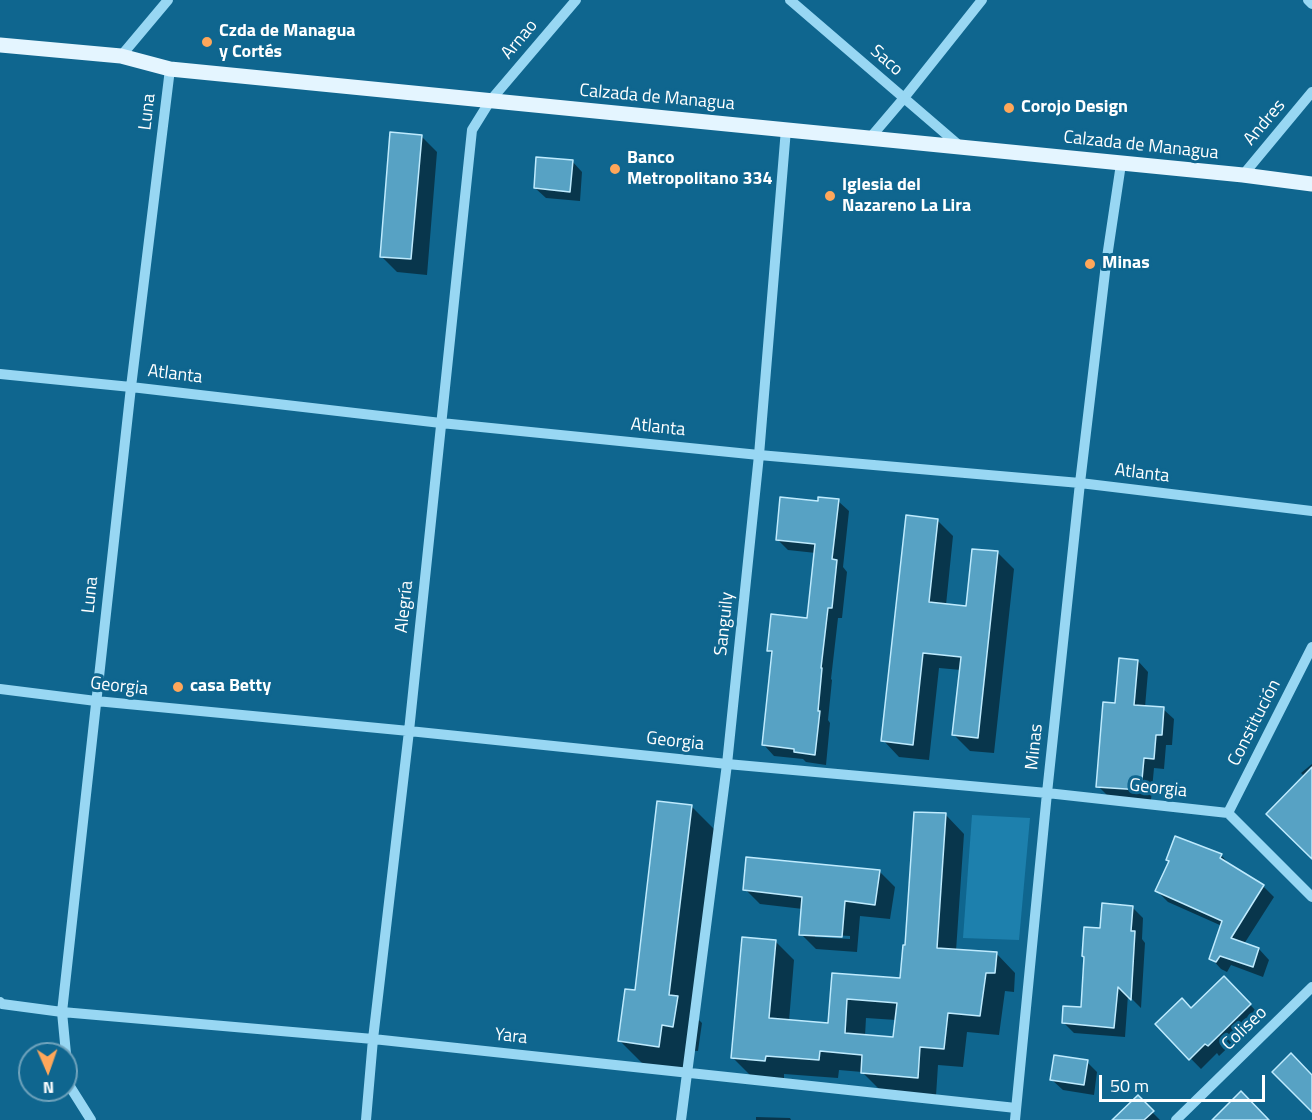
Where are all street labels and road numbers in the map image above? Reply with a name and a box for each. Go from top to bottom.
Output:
street label: Arnao [497,16,543,64]
street label: Saco [865,41,907,81]
street label: Calzada de Managua [578,80,736,116]
street label: Luna [135,92,161,132]
street label: Andres [1240,96,1290,150]
street label: Calzada de Managua [1062,127,1220,165]
street label: Atlanta [146,361,204,389]
street label: Atlanta [630,414,686,442]
street label: Atlanta [1113,460,1171,488]
street label: Luna [78,576,104,614]
street label: Alegría [392,580,418,634]
street label: Sanguily [711,591,739,657]
street label: Georgia [89,673,149,701]
street label: Constitución [1224,676,1286,770]
street label: Minas [1022,723,1048,771]
street label: Georgia [645,728,705,756]
street label: Georgia [1128,775,1188,803]
street label: Coliseo [1218,1002,1272,1056]
street label: Yara [494,1025,528,1049]

